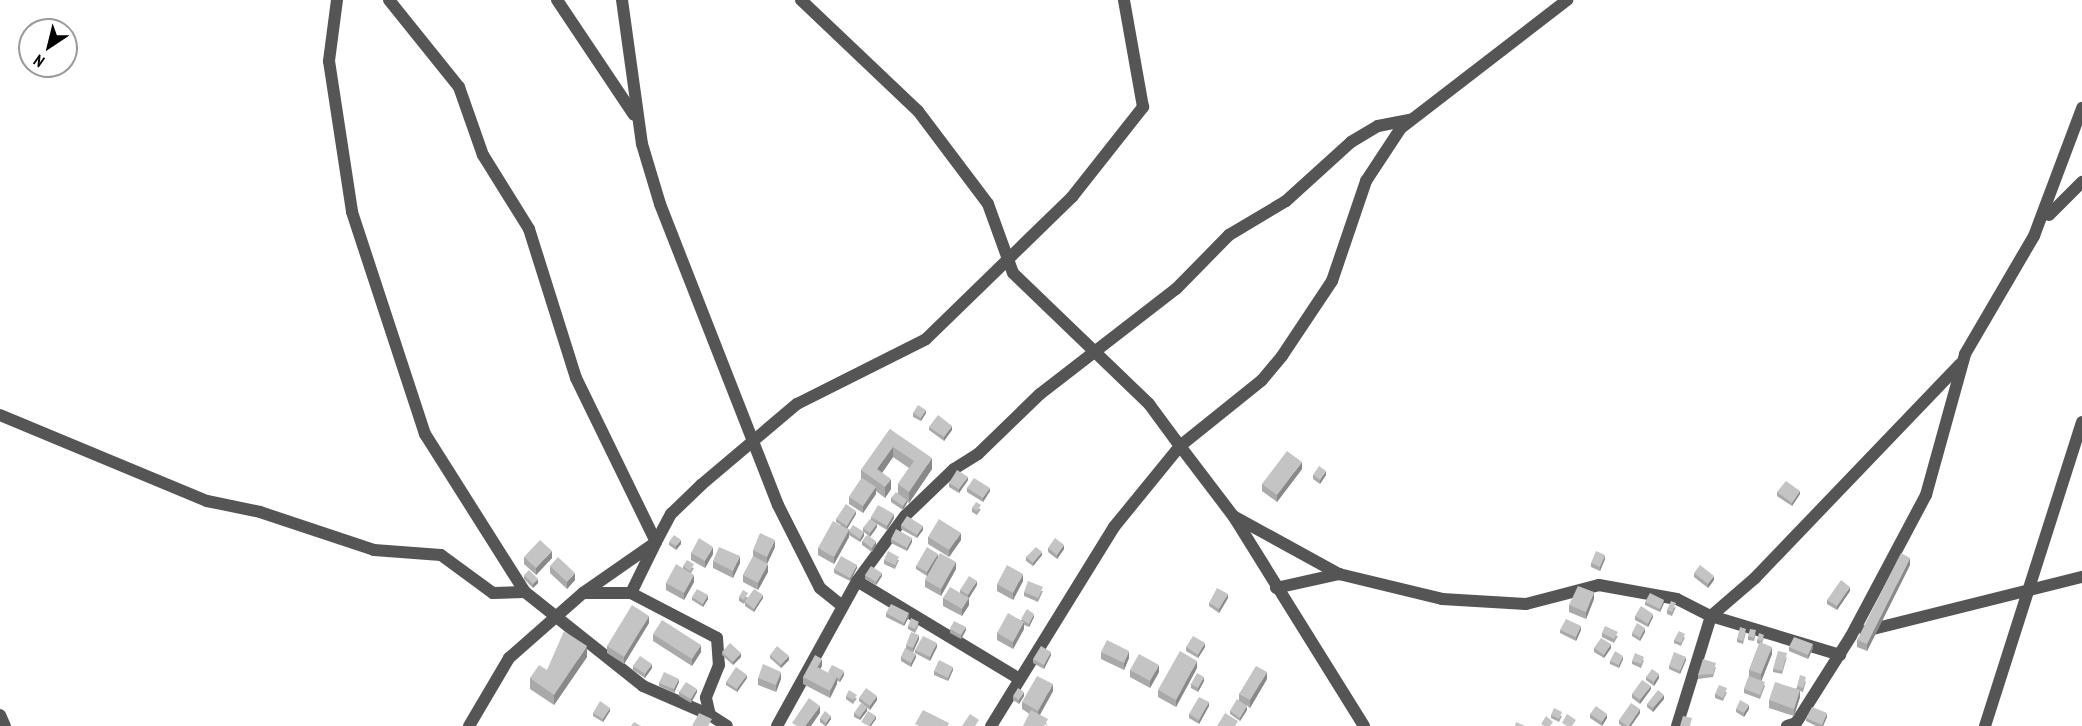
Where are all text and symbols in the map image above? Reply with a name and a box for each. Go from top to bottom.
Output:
north arrow [18,18,78,78]
text: N [30,50,48,72]

